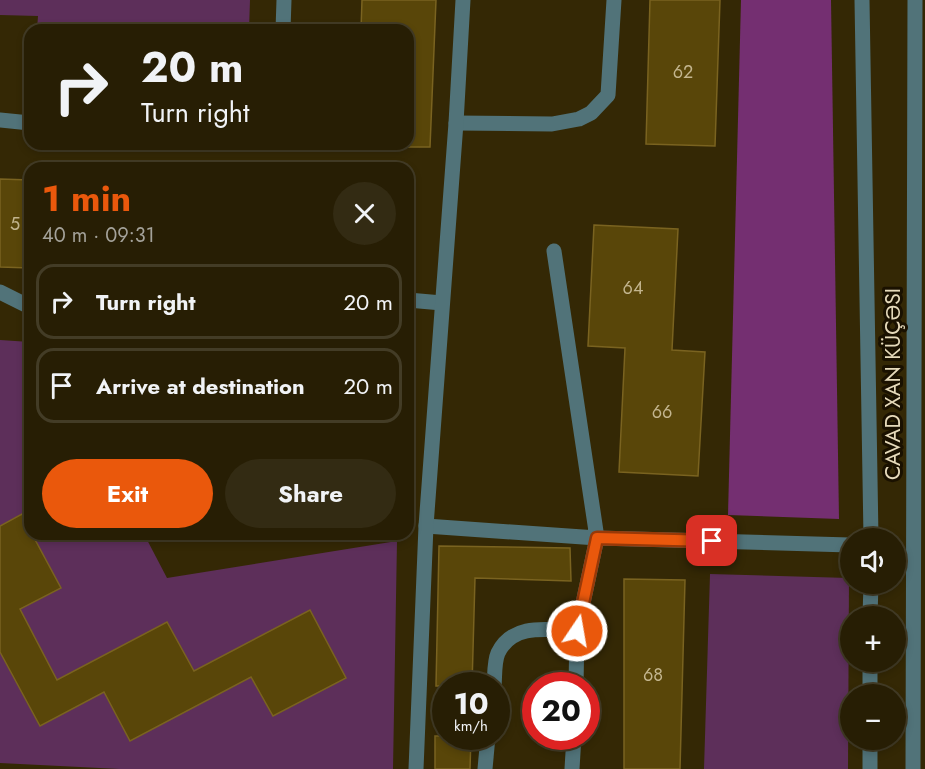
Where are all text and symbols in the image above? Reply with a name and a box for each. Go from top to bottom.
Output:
text: 20 m [141,37,243,98]
icon: right [42,48,120,126]
house number: 62 [673,59,693,85]
text: Turn right [141,93,249,132]
text: 1 min [42,172,131,224]
button: close [333,182,396,245]
house number: 5 [10,211,20,237]
text: 40 m · 09:31 [42,221,155,250]
house number: 64 [623,275,643,301]
icon: right [45,285,78,318]
text: Turn right [96,286,196,318]
text: 20 m [344,286,393,318]
street label: CAVAD XAN KÜÇƏSI [878,288,908,480]
icon: arrive [45,369,78,402]
text: Arrive at destination [96,370,305,402]
text: 20 m [344,370,393,402]
house number: 66 [652,399,672,425]
button: Exit [42,459,213,528]
button: Share [225,459,396,528]
pin [686,515,737,566]
icon: arrive [695,524,728,557]
map controls [840,528,906,750]
button: sound [840,528,906,594]
position arrow [545,599,609,663]
button: + [840,606,906,672]
house number: 68 [643,662,663,688]
speed limit sign: 20 [522,672,600,750]
text: 10 [453,682,489,725]
button: − [840,684,906,750]
text: km/h [454,715,488,737]

